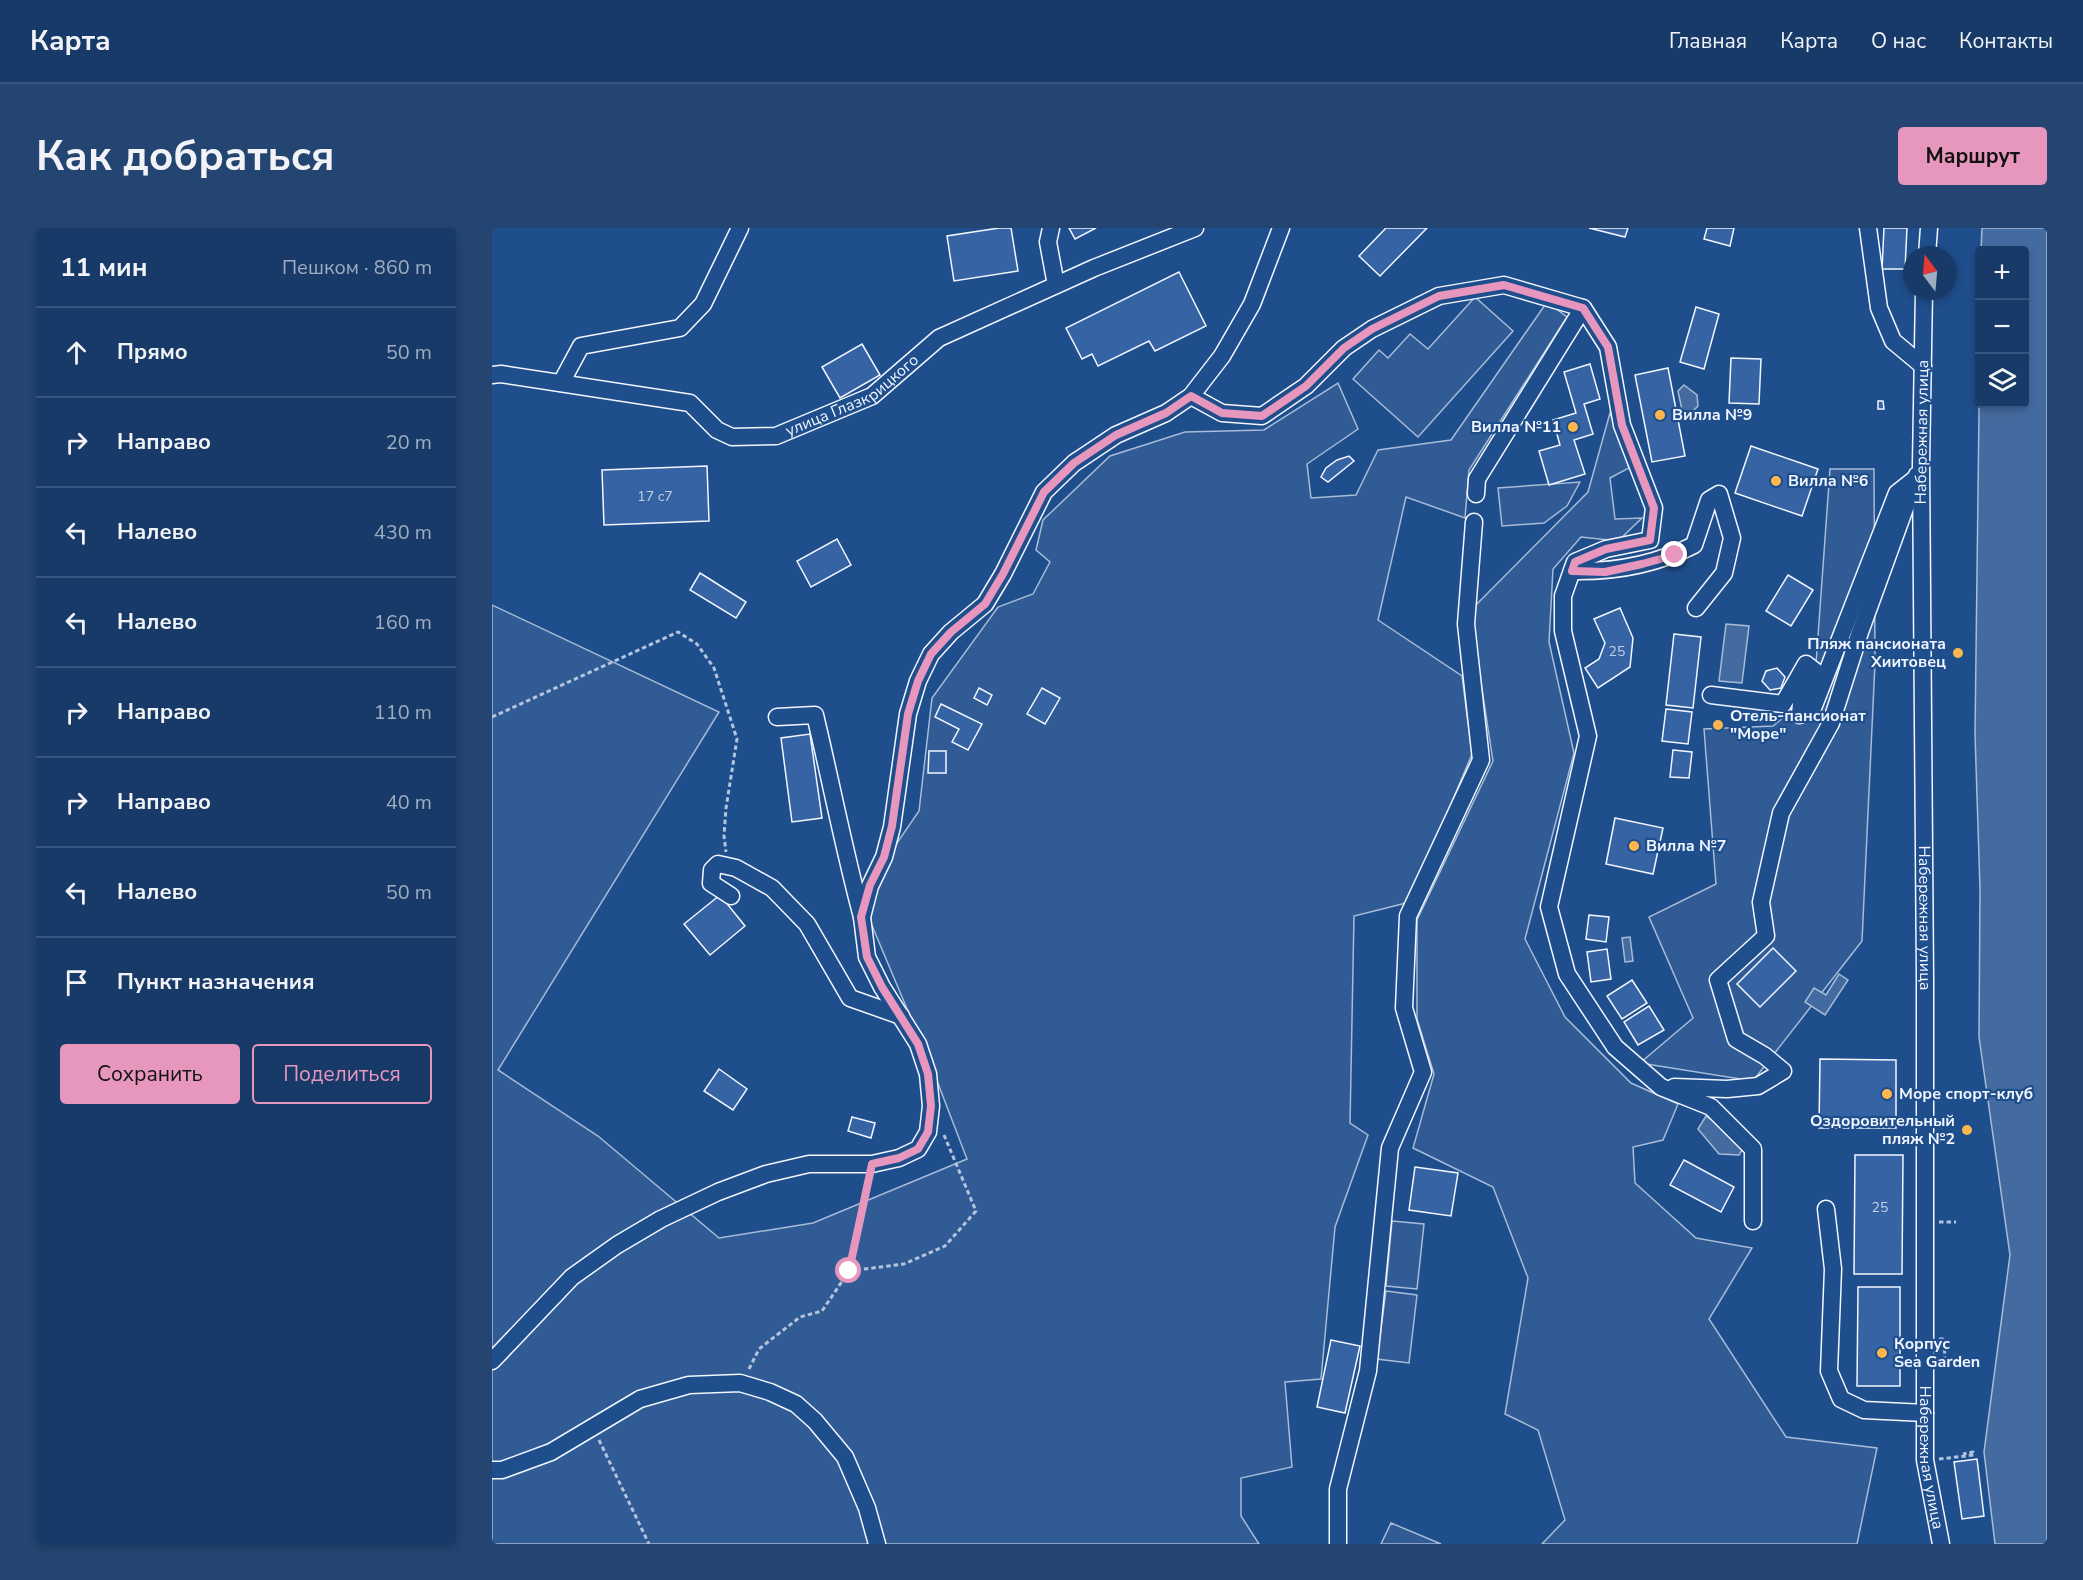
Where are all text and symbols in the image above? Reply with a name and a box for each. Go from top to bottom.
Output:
text: Карта [30,22,111,60]
text: Главная [1669,27,1747,55]
text: Карта [1780,27,1838,55]
text: О нас [1871,27,1926,55]
text: Контакты [1959,27,2053,55]
button: Маршрут [1898,127,2047,185]
text: Как добраться [36,128,335,185]
north arrow [1903,246,1957,300]
map controls [1975,246,2029,408]
button: + [1975,246,2029,300]
text: 11 мин [60,250,148,285]
text: Пешком · 860 m [282,254,432,281]
button: − [1975,300,2029,354]
icon: ahead [60,336,93,369]
text: Прямо [117,337,188,367]
text: 50 m [386,339,432,366]
street label: улица Глазкрицкого [782,349,924,442]
button: layers [1975,354,2029,408]
street label: Набережная улица [1910,360,1934,504]
place label: Вилла №9 [1672,404,1752,426]
marker: Вилла №9 [1653,408,1667,422]
place label: Вилла №11 [1471,416,1561,438]
marker: Вилла №11 [1566,420,1580,434]
icon: right [60,426,93,459]
text: Направо [117,427,211,457]
text: 20 m [386,429,432,456]
place label: Вилла №6 [1788,470,1868,492]
marker: Вилла №6 [1769,474,1783,488]
house number: 17 с7 [637,487,673,506]
icon: left [60,516,93,549]
text: Налево [117,517,197,547]
text: 430 m [374,519,432,546]
route end [1661,541,1687,567]
icon: left [60,606,93,639]
text: Налево [117,607,197,637]
text: 160 m [374,609,432,636]
place label: Пляж пансионата Хиитовец [1807,633,1946,673]
house number: 25 [1609,642,1625,661]
marker: Пляж пансионата Хиитовец [1951,646,1965,660]
icon: right [60,696,93,729]
text: Направо [117,697,211,727]
text: 110 m [374,699,432,726]
place label: Отель-пансионат "Море" [1730,705,1866,745]
marker: Отель-пансионат "Море" [1711,718,1725,732]
icon: right [60,786,93,819]
text: Направо [117,787,211,817]
text: 40 m [386,789,432,816]
place label: Вилла №7 [1646,835,1726,857]
marker: Вилла №7 [1627,839,1641,853]
street label: Набережная улица [1913,846,1936,990]
icon: left [60,876,93,909]
text: Налево [117,877,197,907]
text: 50 m [386,879,432,906]
icon: arrive [60,966,93,999]
text: Пункт назначения [117,967,315,997]
button: Сохранить [60,1044,240,1104]
button: Поделиться [252,1044,432,1104]
place label: Море спорт-клуб [1899,1083,2033,1105]
marker: Море спорт-клуб [1880,1087,1894,1101]
place label: Оздоровительный пляж №2 [1810,1110,1955,1150]
marker: Оздоровительный пляж №2 [1960,1123,1974,1137]
house number: 25 [1872,1198,1888,1217]
route start [835,1257,861,1283]
place label: Корпус Sea Garden [1894,1333,1980,1373]
marker: Корпус Sea Garden [1875,1346,1889,1360]
street label: Набережная улица [1914,1386,1949,1531]

